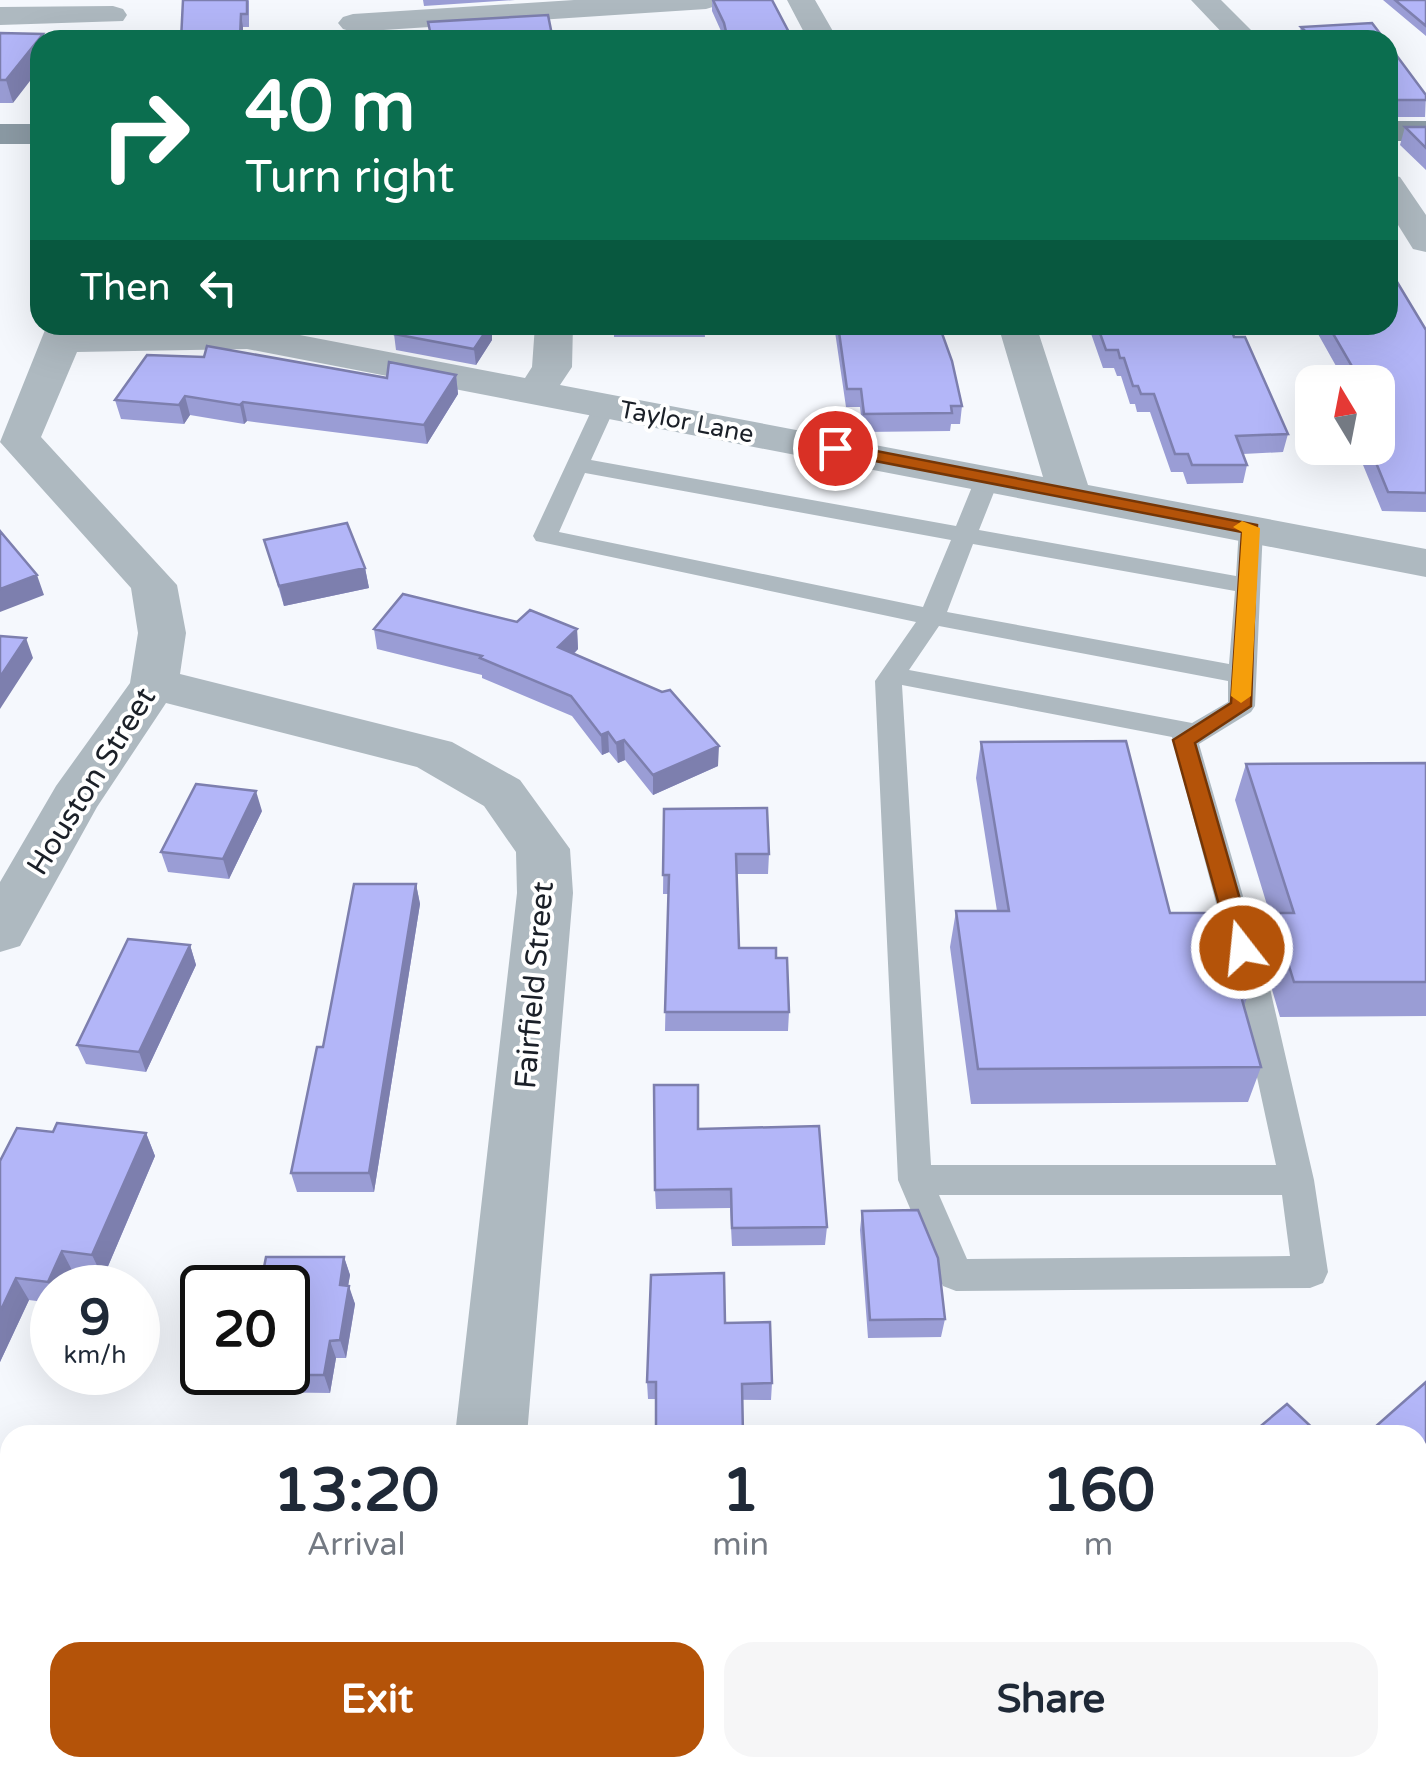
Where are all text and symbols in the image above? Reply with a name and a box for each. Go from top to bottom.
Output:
text: 40 m [245,66,415,150]
icon: right [80,70,210,200]
text: Turn right [245,151,454,205]
icon: left [191,260,246,315]
text: Then [80,265,171,311]
north arrow [1295,365,1395,465]
map controls [1295,365,1395,465]
street label: Taylor Lane [617,394,756,450]
pin [793,406,878,491]
icon: arrive [808,421,863,476]
street label: Houston Street [19,681,164,882]
street label: Fairfield Street [507,880,562,1090]
position arrow [1190,896,1294,1000]
speed limit sign: 20 [180,1265,310,1395]
text: 9 [79,1288,111,1348]
text: km/h [64,1340,126,1370]
text: 13:20 [273,1455,439,1527]
text: 1 [722,1455,759,1527]
text: 160 [1042,1455,1155,1527]
text: Arrival [307,1526,406,1564]
text: min [712,1526,769,1564]
text: m [1084,1526,1113,1564]
button: Exit [50,1642,704,1757]
button: Share [724,1642,1378,1757]

